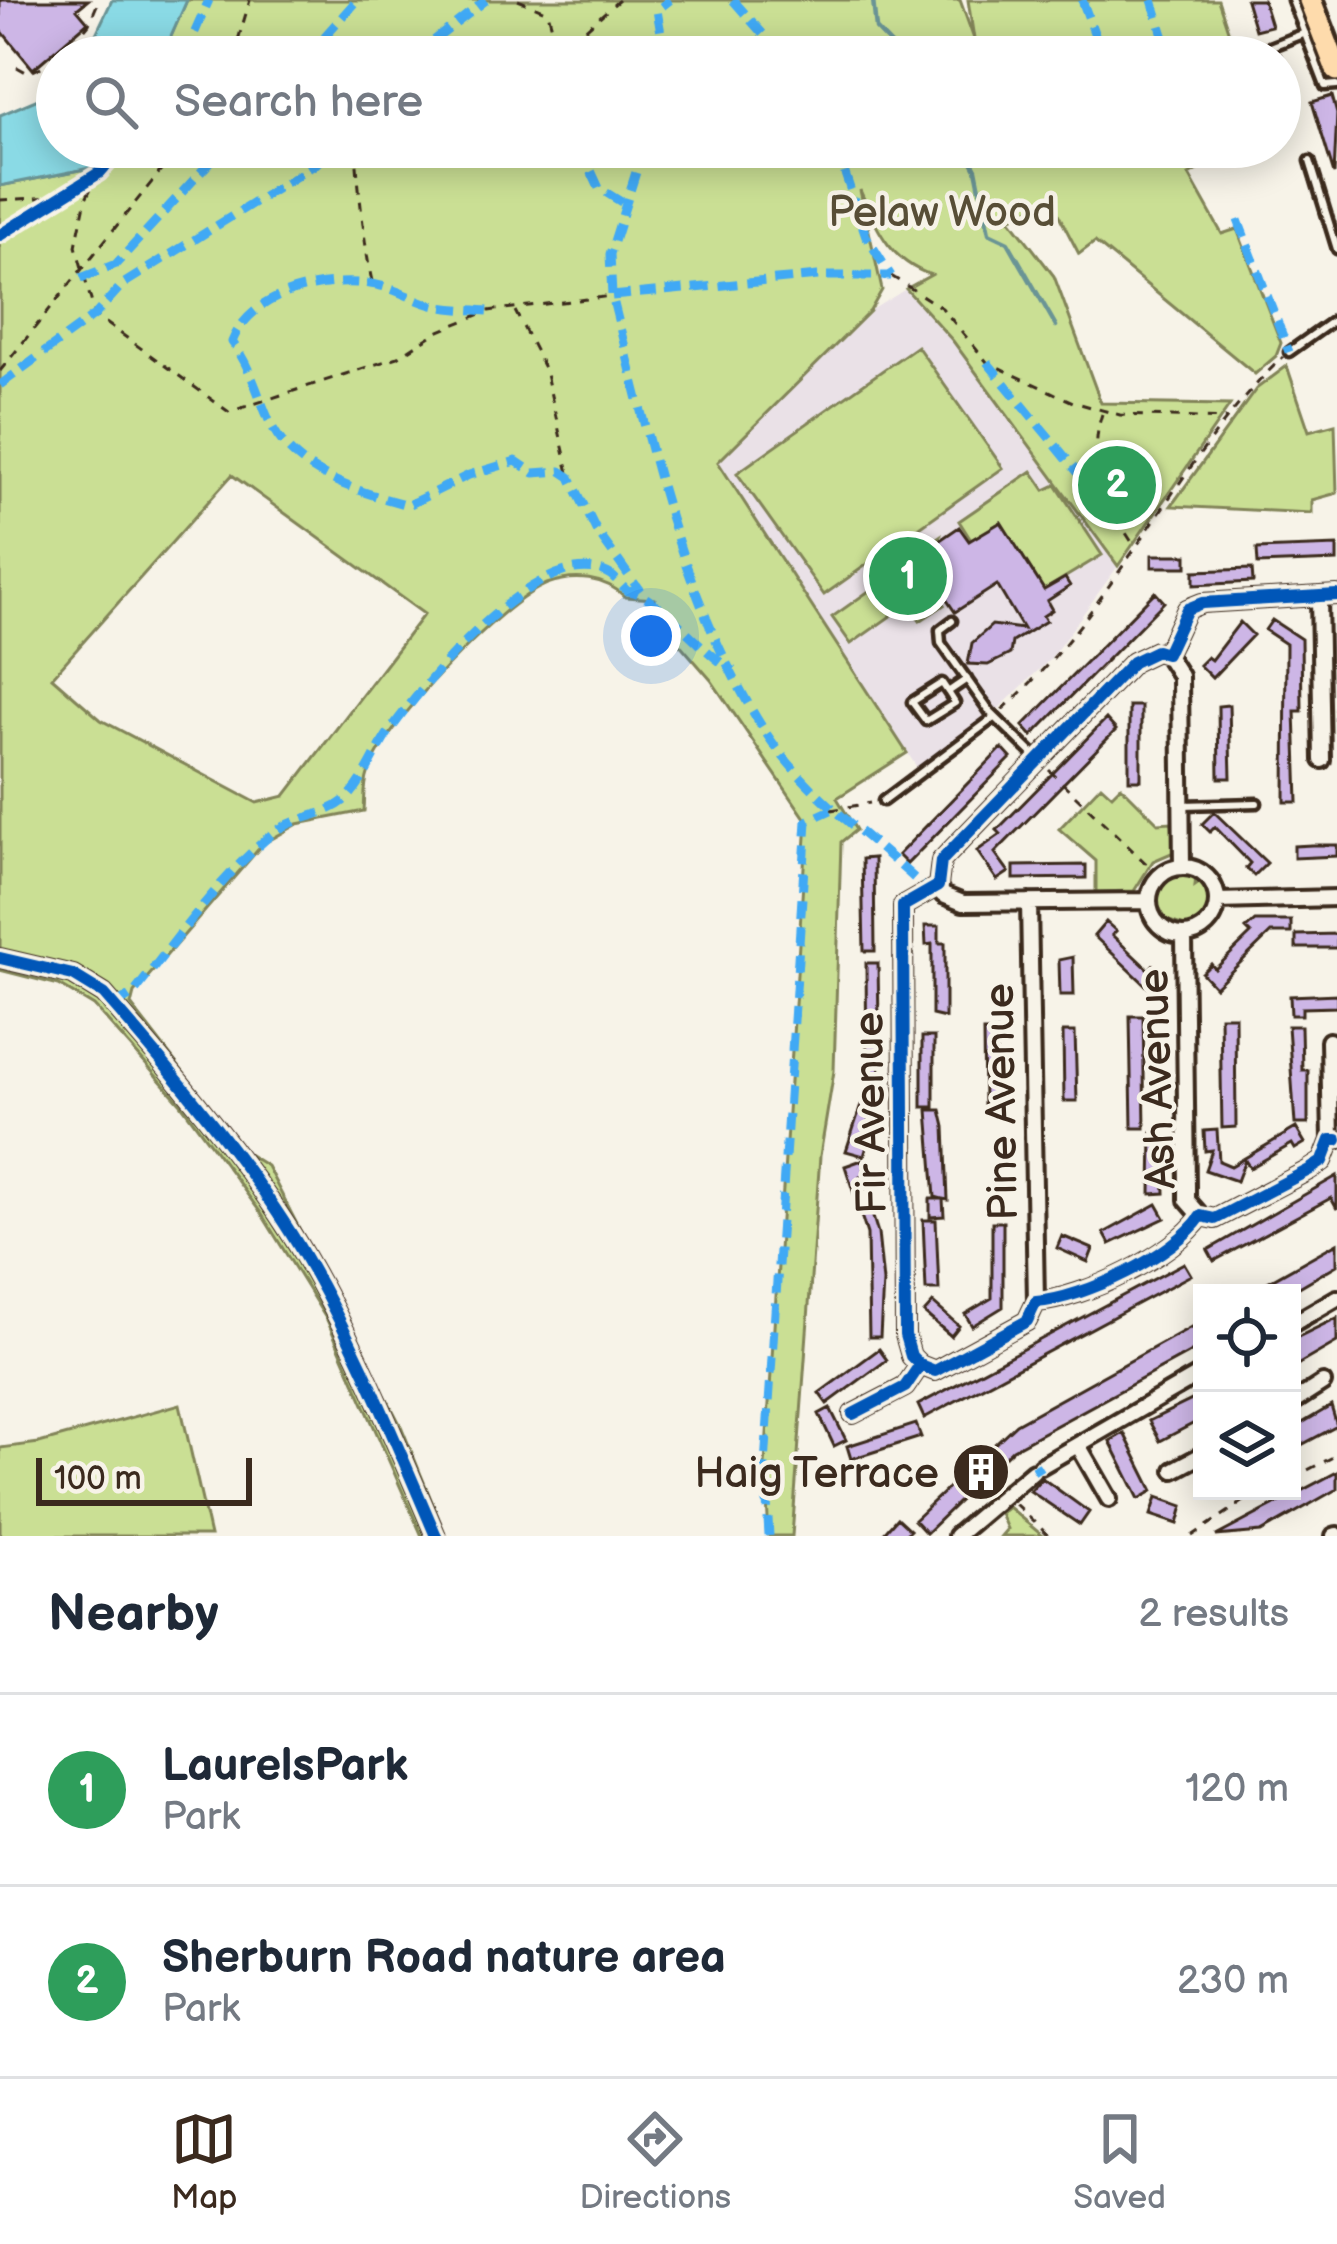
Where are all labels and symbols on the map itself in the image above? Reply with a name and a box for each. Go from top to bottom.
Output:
park label: Pelaw Wood [828,188,1056,239]
pin: 2 [1078,440,1156,530]
pin: 1 [869,531,947,621]
your location [621,606,681,666]
street label: Ash Avenue [1129,968,1188,1190]
street label: Pine Avenue [975,983,1030,1221]
street label: Fir Avenue [844,1011,899,1215]
building icon: Haig Terrace [950,1441,1012,1503]
place label: Haig Terrace [694,1449,939,1500]
scale bar [36,1452,252,1505]

